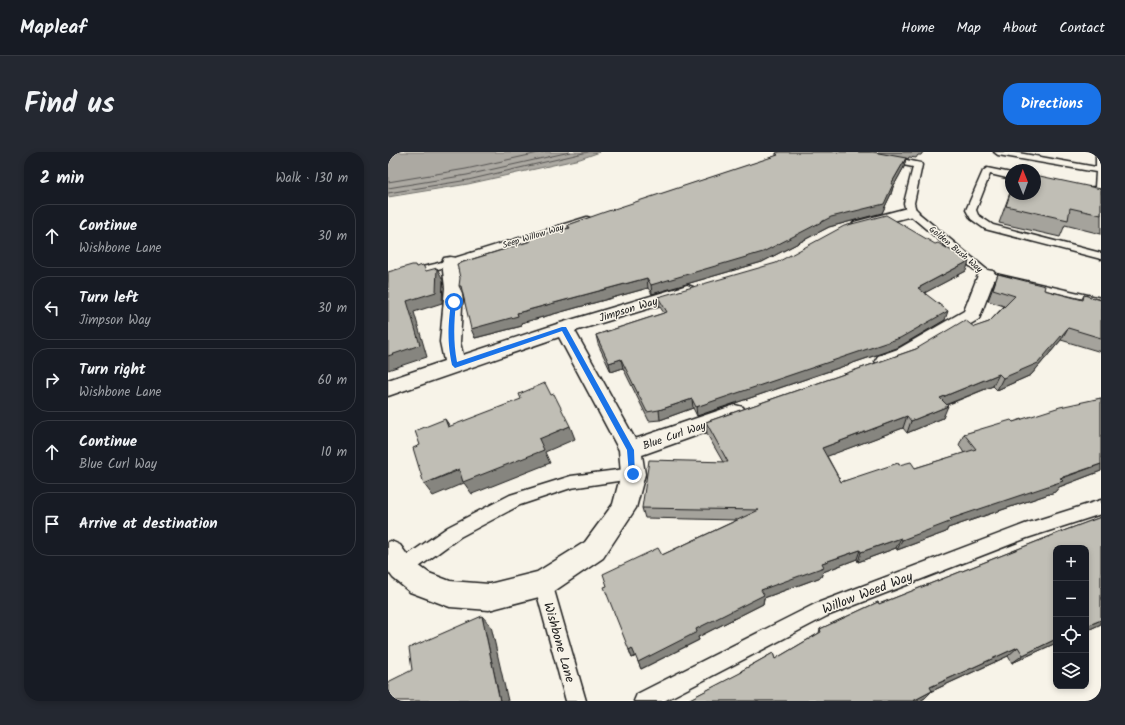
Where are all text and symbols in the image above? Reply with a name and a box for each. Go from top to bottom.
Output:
text: Mapleaf [20,13,87,43]
text: Home [901,17,935,39]
text: Map [957,17,981,39]
text: About [1003,17,1037,39]
text: Contact [1059,17,1105,39]
text: Find us [24,82,115,127]
button: Directions [1003,83,1101,125]
north arrow [1005,164,1041,200]
text: 2 min [40,165,84,192]
text: Walk · 130 m [275,168,348,189]
text: Continue [79,214,137,238]
street label: Seep Willow Way [501,220,566,253]
street label: Golden Bush Way [925,222,987,277]
icon: ahead [41,225,63,247]
text: 30 m [318,226,347,247]
text: Wishbone Lane [79,238,161,259]
text: Turn left [79,286,139,310]
street label: Jimpson Way [597,292,661,327]
route start [445,293,463,311]
icon: left [41,297,63,319]
text: 30 m [318,298,347,319]
text: Jimpson Way [79,310,151,331]
text: Turn right [79,358,146,382]
icon: right [41,369,63,391]
text: 60 m [318,370,347,391]
text: Wishbone Lane [79,382,161,403]
street label: Blue Curl Way [640,416,709,455]
text: Continue [79,430,137,454]
icon: ahead [41,441,63,463]
text: 10 m [321,442,347,463]
text: Blue Curl Way [79,454,157,475]
route end [624,465,642,483]
text: Arrive at destination [79,512,218,536]
icon: arrive [41,513,63,535]
map controls [1053,545,1089,689]
button: + [1053,545,1089,581]
street label: Willow Weed Way [819,566,917,620]
button: − [1053,581,1089,617]
street label: Wishbone Lane [537,600,580,685]
button: locate [1053,617,1089,653]
button: layers [1053,653,1089,689]

